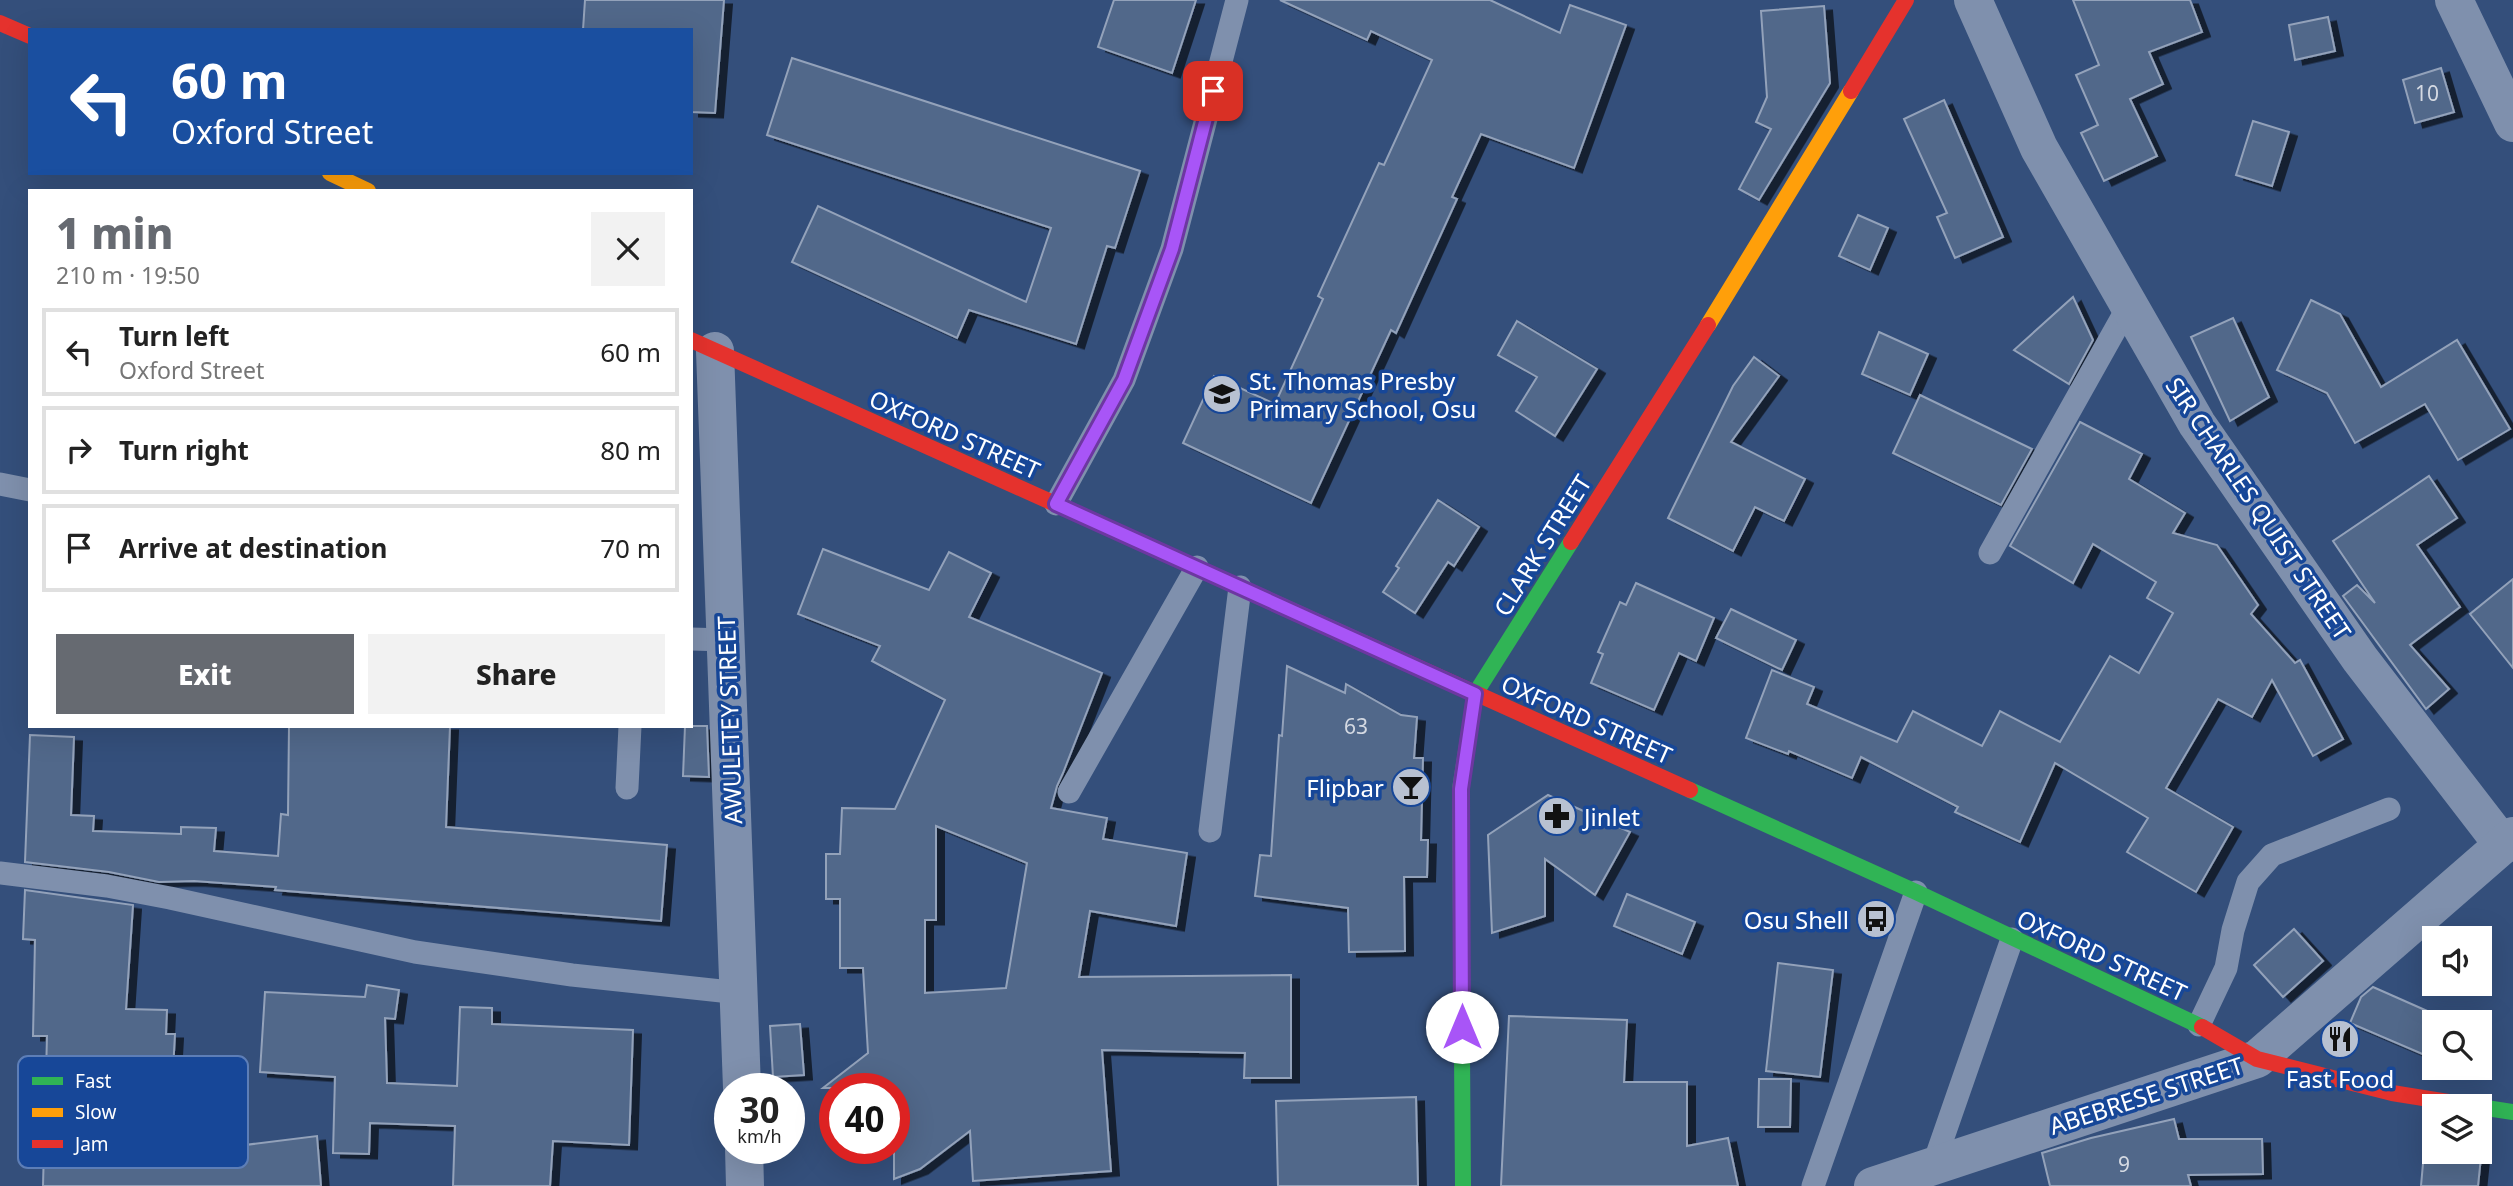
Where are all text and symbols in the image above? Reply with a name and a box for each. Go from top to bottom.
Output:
text: 60 m [171,47,288,113]
icon: left [56,56,147,147]
pin [1183,61,1243,121]
icon: arrive [1194,72,1232,110]
house number: 10 [2415,79,2439,107]
text: Oxford Street [171,110,373,153]
text: 1 min [56,204,173,261]
button: close [591,212,665,286]
text: 210 m · 19:50 [56,259,200,291]
text: Turn left [119,318,230,354]
icon: left [60,333,98,371]
text: 60 m [600,334,661,370]
text: Oxford Street [119,354,264,386]
place label: St. Thomas Presby Primary School, Osu [1249,364,1476,425]
street label: SIR CHARLES QUIST STREET [2159,370,2360,646]
school or university icon: St. Thomas Presby Primary School, Osu [1201,373,1243,415]
street label: OXFORD STREET [864,382,1046,487]
icon: right [60,431,98,469]
text: Turn right [119,432,249,468]
text: 80 m [600,432,661,468]
street label: CLARK STREET [1485,468,1599,622]
icon: arrive [60,529,98,567]
text: Arrive at destination [119,530,388,566]
text: 70 m [600,530,661,566]
street label: AWULETEY STREET [709,615,749,825]
button: Exit [56,634,354,714]
button: Share [368,634,665,714]
street label: OXFORD STREET [1496,667,1678,772]
house number: 63 [1344,712,1368,740]
bar icon: Flipbar [1390,766,1432,808]
place label: Flipbar [1306,771,1384,804]
pharmacy icon: Jinlet [1536,795,1578,837]
place label: Jinlet [1582,800,1640,833]
bus stop icon: Osu Shell [1855,898,1897,940]
street label: OXFORD STREET [2012,901,2193,1009]
place label: Osu Shell [1744,903,1849,936]
map controls [2422,926,2492,1164]
button: sound [2422,926,2492,996]
position arrow [1425,990,1499,1064]
button: search [2422,1010,2492,1080]
restaurant icon: Fast Food [2319,1018,2361,1060]
street label: ABEBRESE STREET [2045,1048,2248,1142]
legend [18,1056,248,1168]
place label: Fast Food [2286,1062,2394,1095]
text: Fast [75,1068,112,1094]
speed limit sign: 40 [819,1073,910,1164]
text: 30 [739,1086,780,1133]
button: layers [2422,1094,2492,1164]
text: Slow [75,1099,116,1125]
text: km/h [737,1124,782,1148]
text: Jam [73,1131,109,1157]
house number: 9 [2118,1150,2130,1178]

